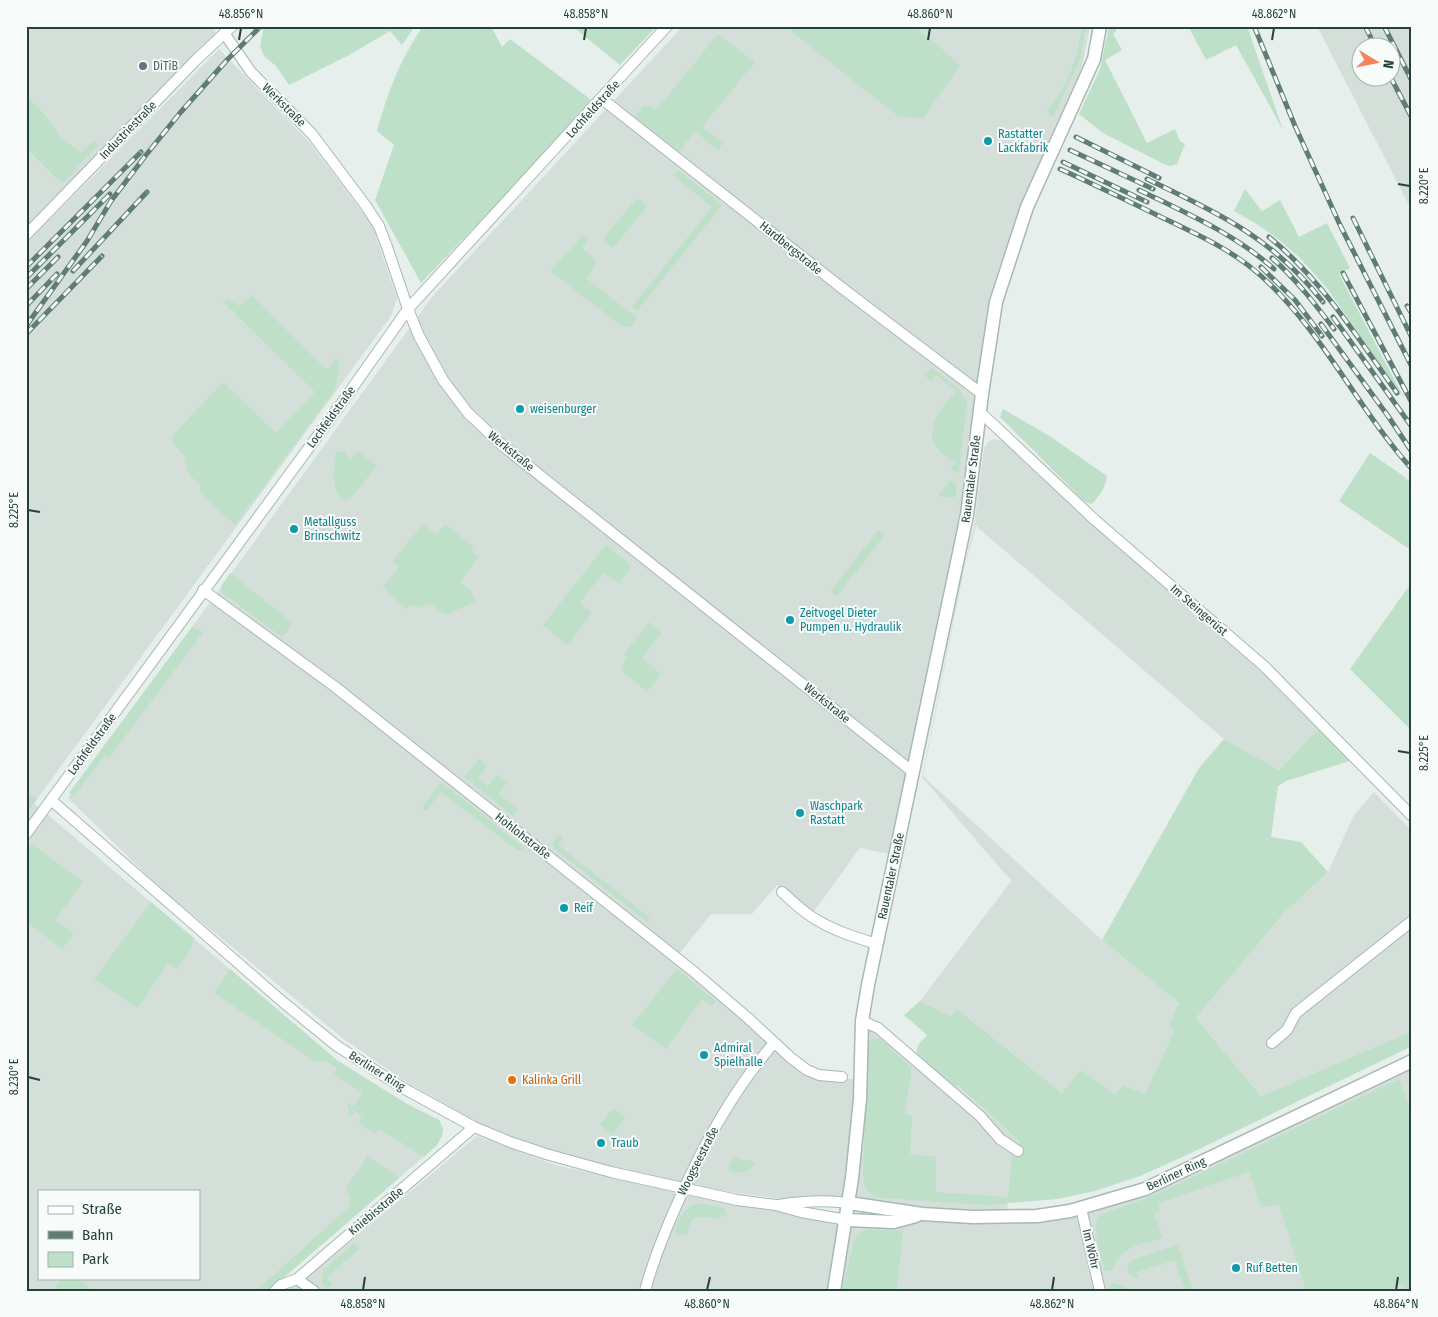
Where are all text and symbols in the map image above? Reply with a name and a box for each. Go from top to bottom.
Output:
text: 48.856°N [219,7,263,21]
text: 48.858°N [564,7,608,21]
text: 48.860°N [907,7,953,21]
text: 48.862°N [1252,7,1296,21]
north arrow [1350,38,1400,88]
place label: DiTiB [153,59,179,73]
text: N [1379,59,1397,70]
marker: DiTiB [137,60,149,72]
street label: Lochfeldstraße [563,77,623,141]
street label: Werkstraße [259,80,309,130]
street label: Industriestraße [97,98,159,162]
place label: Rastatter Lackfabrik [998,127,1049,155]
marker: Rastatter Lackfabrik [982,135,994,147]
text: 8.220°E [1417,167,1431,204]
street label: Hardbergstraße [757,219,825,278]
street label: Lochfeldstraße [304,383,358,451]
place label: weisenburger [530,402,597,416]
marker: weisenburger [514,403,526,415]
street label: Werkstraße [485,428,537,474]
street label: Rauentaler Straße [959,434,983,524]
text: 8.225°E [7,492,21,528]
place label: Metallguss Brinschwitz [304,515,360,543]
marker: Metallguss Brinschwitz [288,523,300,535]
street label: Im Steingerüst [1168,581,1230,639]
place label: Zeitvogel Dieter Pumpen u. Hydraulik [800,606,902,634]
marker: Zeitvogel Dieter Pumpen u. Hydraulik [784,614,796,626]
street label: Werkstraße [801,680,853,726]
street label: Lochfeldstraße [65,710,119,778]
text: 8.225°E [1417,735,1431,771]
place label: Waschpark Rastatt [810,799,863,827]
marker: Waschpark Rastatt [794,807,806,819]
street label: Hohlohstraße [492,810,554,862]
street label: Rauentaler Straße [875,831,907,921]
place label: Reif [574,901,594,915]
marker: Reif [558,902,570,914]
place label: Admiral Spielhalle [714,1041,763,1069]
street label: Berliner Ring [346,1048,408,1094]
marker: Admiral Spielhalle [698,1049,710,1061]
text: 8.230°E [7,1058,21,1095]
place label: Kalinka Grill [522,1073,581,1087]
marker: Kalinka Grill [506,1074,518,1086]
street label: Woogseestraße [675,1124,721,1198]
place label: Traub [611,1136,639,1150]
marker: Traub [595,1137,607,1149]
street label: Berliner Ring [1144,1154,1208,1194]
street label: Kniebisstraße [346,1184,406,1238]
legend [38,1190,200,1280]
text: Straße [82,1200,122,1218]
text: Bahn [82,1226,113,1244]
street label: Im Wöhr [1080,1228,1103,1271]
text: Park [82,1250,109,1268]
place label: Ruf Betten [1246,1261,1298,1275]
marker: Ruf Betten [1230,1262,1242,1274]
text: 48.858°N [341,1297,385,1311]
text: 48.860°N [684,1297,730,1311]
text: 48.862°N [1030,1297,1074,1311]
text: 48.864°N [1373,1297,1419,1311]

